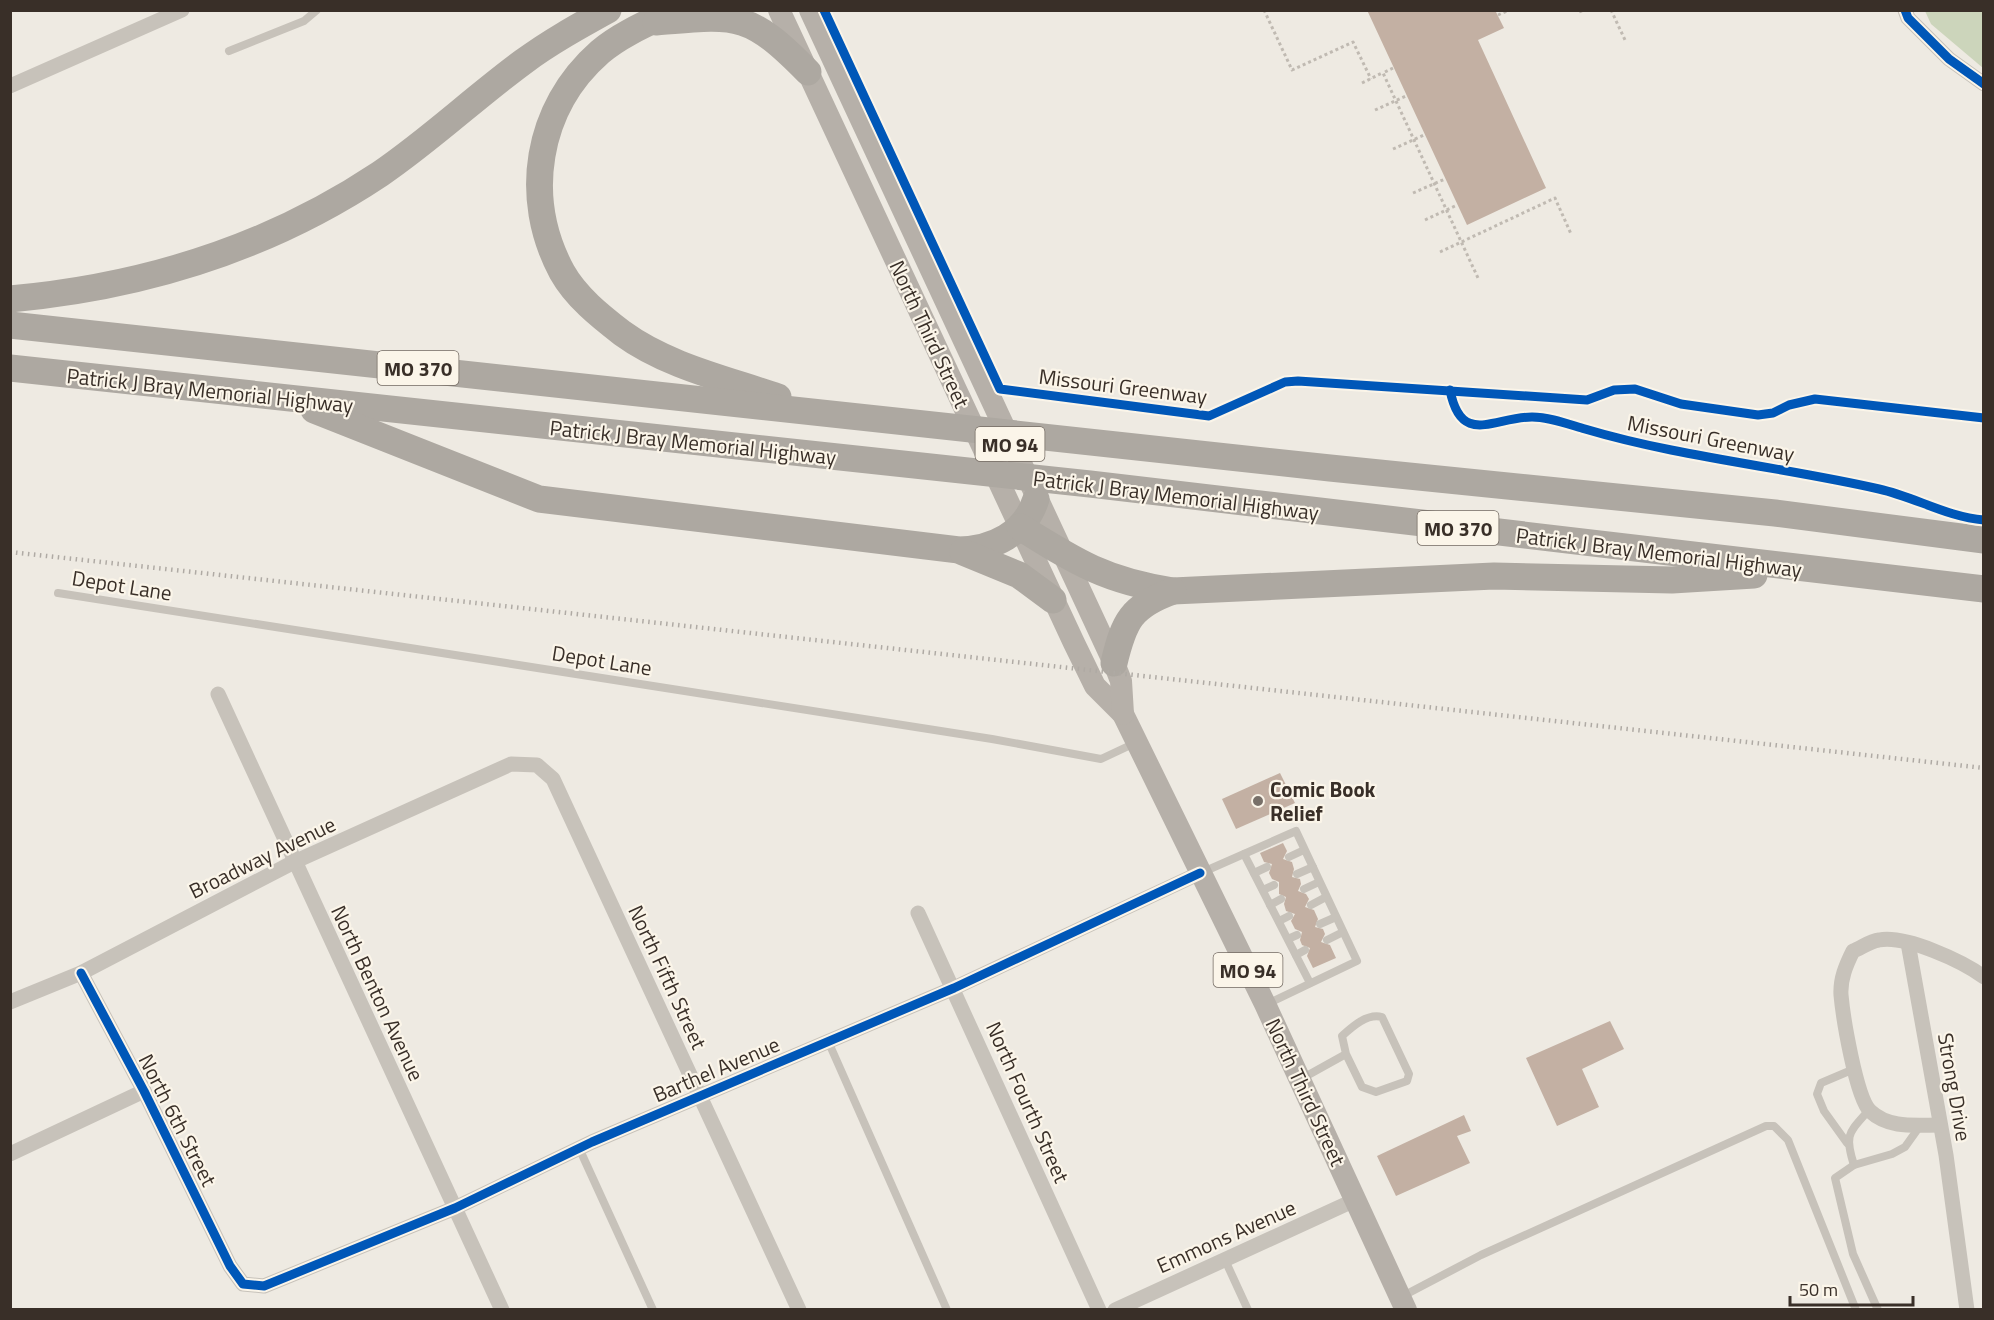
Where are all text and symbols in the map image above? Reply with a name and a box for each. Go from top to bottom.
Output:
street label: North Third Street [882,255,978,414]
road number: MO 370 [378,351,458,385]
street label: Patrick J Bray Memorial Highway [65,359,355,421]
street label: Missouri Greenway [1037,360,1209,412]
street label: Missouri Greenway [1625,406,1797,470]
street label: Patrick J Bray Memorial Highway [548,411,838,473]
road number: MO 94 [976,427,1044,461]
street label: Patrick J Bray Memorial Highway [1031,462,1321,528]
road number: MO 370 [1418,511,1498,545]
street label: Patrick J Bray Memorial Highway [1514,519,1804,585]
street label: Depot Lane [70,561,174,609]
street label: Depot Lane [550,636,654,684]
place label: Comic Book Relief [1270,773,1376,829]
marker: Comic Book Relief [1251,794,1265,808]
street label: Broadway Avenue [183,808,341,906]
street label: North Benton Avenue [323,900,433,1086]
street label: North Fifth Street [621,900,716,1055]
road number: MO 94 [1214,953,1282,987]
street label: North Third Street [1258,1013,1354,1172]
street label: North Fourth Street [978,1016,1078,1188]
street label: Barthel Avenue [648,1028,784,1110]
street label: Strong Drive [1930,1030,1980,1144]
street label: North 6th Street [131,1048,225,1192]
street label: Emmons Avenue [1151,1191,1301,1281]
scale bar [1790,1269,1913,1307]
text: 50 m [1799,1276,1838,1303]

